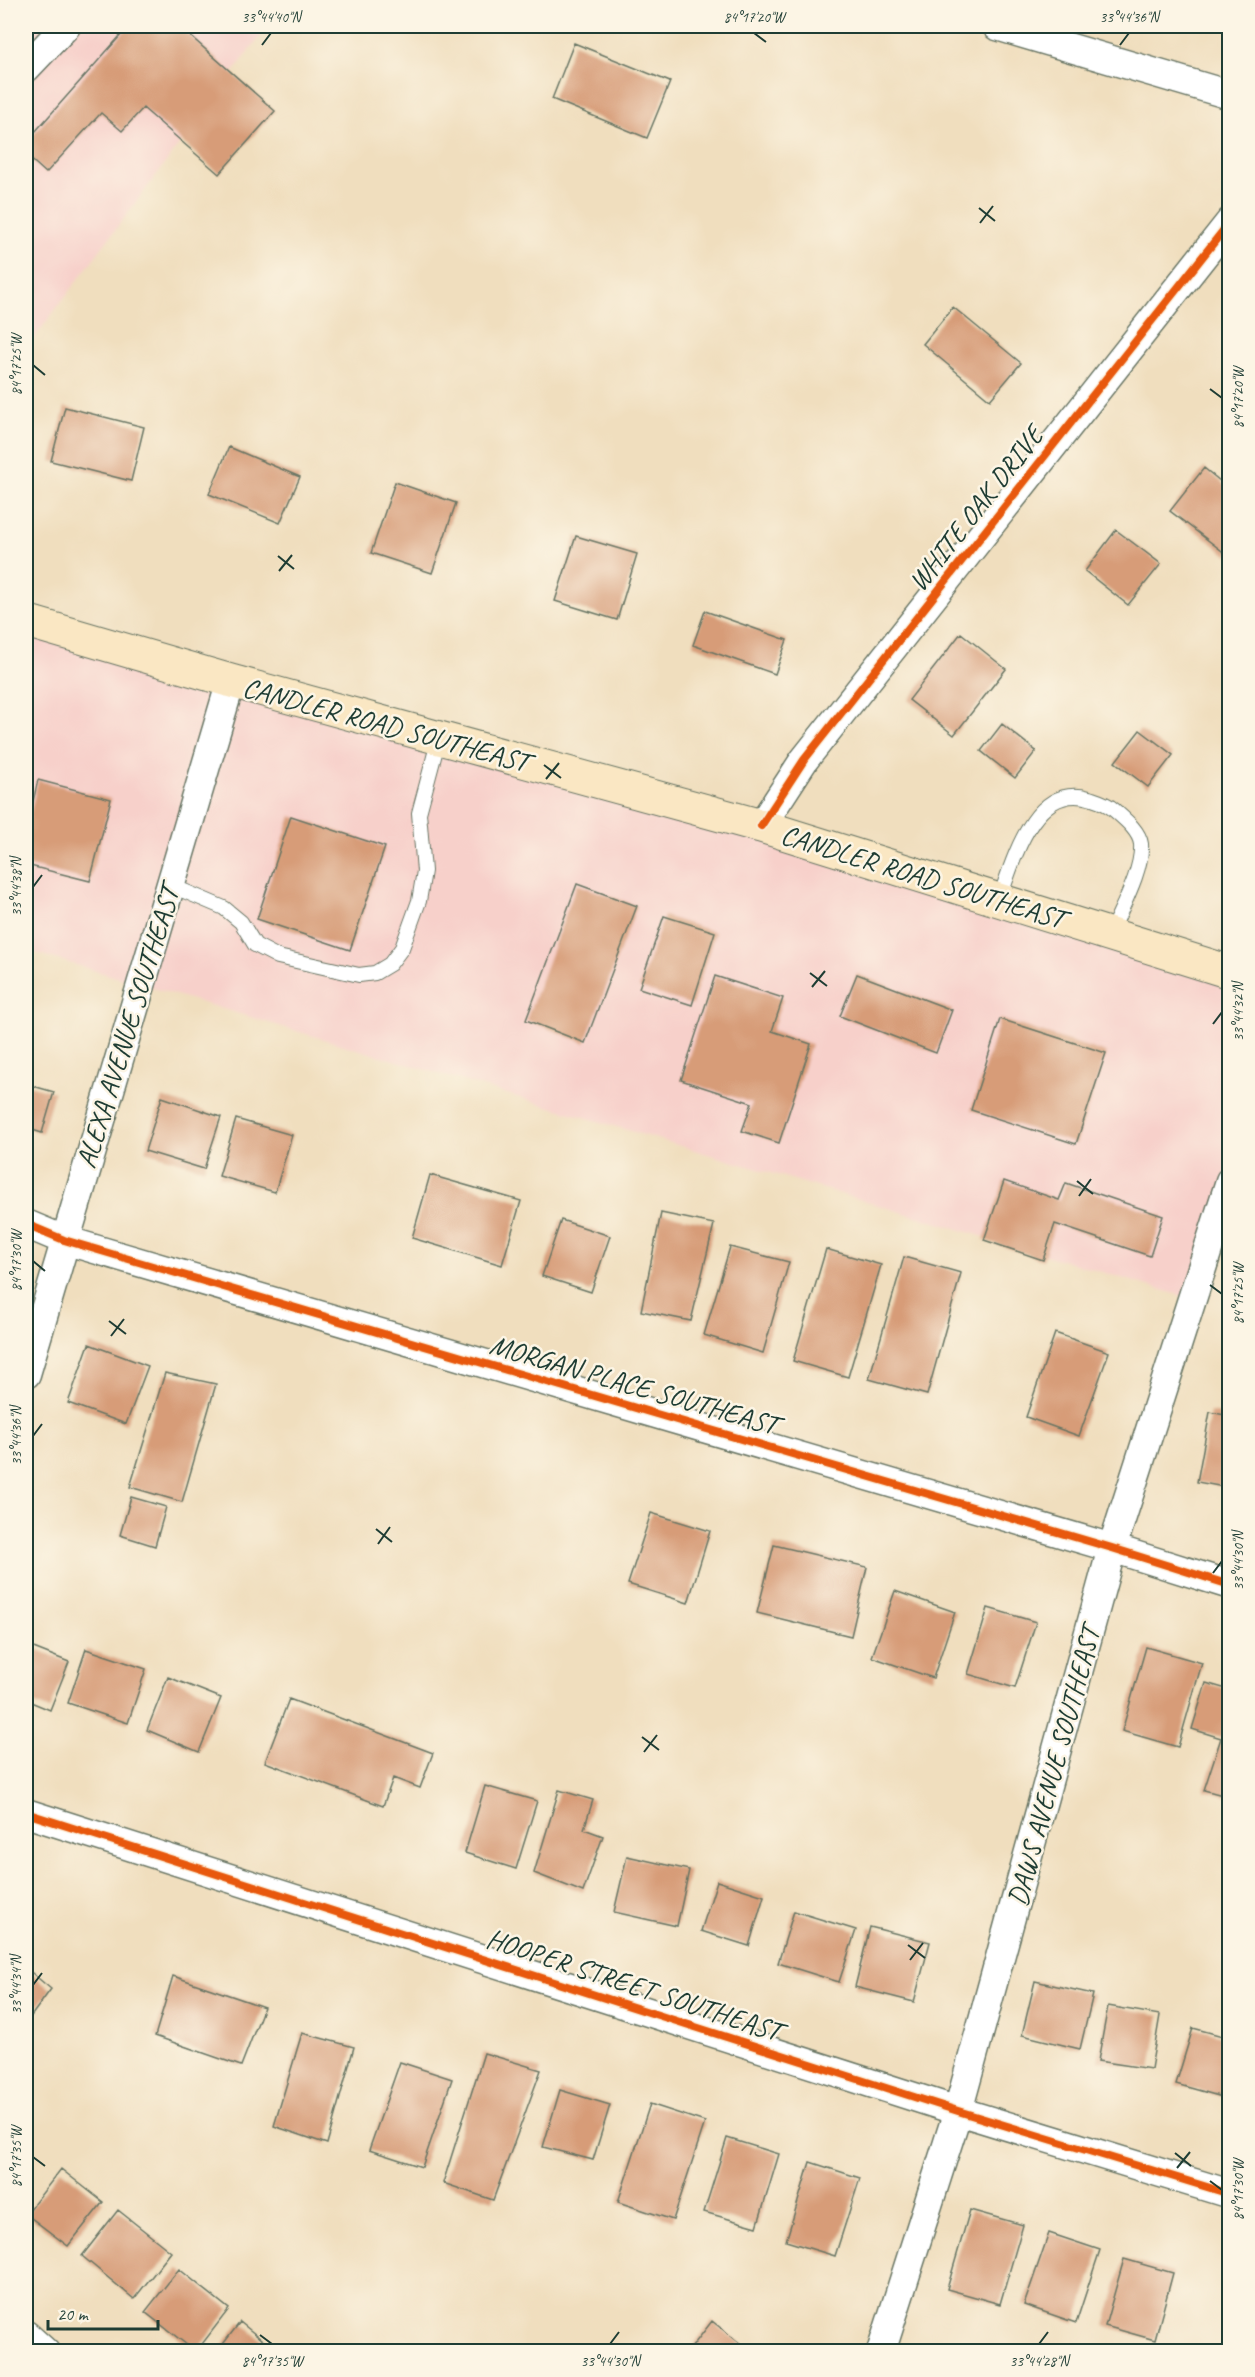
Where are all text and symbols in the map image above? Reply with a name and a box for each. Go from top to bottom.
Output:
text: 33°44'40"N [241,8,304,27]
text: 84°17'20"W [724,8,788,27]
text: 33°44'36"N [1099,8,1162,27]
text: 84°17'25"W [7,331,26,395]
text: 84°17'20"W [1229,364,1248,428]
street label: WHITE OAK DRIVE [900,416,1053,598]
street label: CANDLER ROAD SOUTHEAST [239,669,540,781]
street label: CANDLER ROAD SOUTHEAST [777,817,1076,938]
text: 33°44'38"N [7,854,26,917]
street label: ALEXA AVENUE SOUTHEAST [68,875,189,1172]
text: 33°44'32"N [1229,979,1248,1042]
text: 84°17'30"W [7,1227,26,1291]
text: 84°17'25"W [1229,1260,1248,1324]
street label: MORGAN PLACE SOUTHEAST [486,1327,789,1444]
text: 33°44'36"N [7,1403,26,1466]
text: 33°44'30"N [1229,1528,1248,1591]
street label: DAWS AVENUE SOUTHEAST [999,1617,1109,1909]
street label: HOOPER STREET SOUTHEAST [482,1920,792,2051]
text: 33°44'34"N [7,1952,26,2015]
text: 84°17'35"W [7,2123,26,2187]
text: 84°17'30"W [1229,2156,1248,2220]
scale bar [48,2293,158,2331]
text: 20 m [57,2303,90,2325]
text: 84°17'35"W [242,2352,306,2371]
text: 33°44'30"N [580,2352,643,2371]
text: 33°44'28"N [1009,2352,1072,2371]

